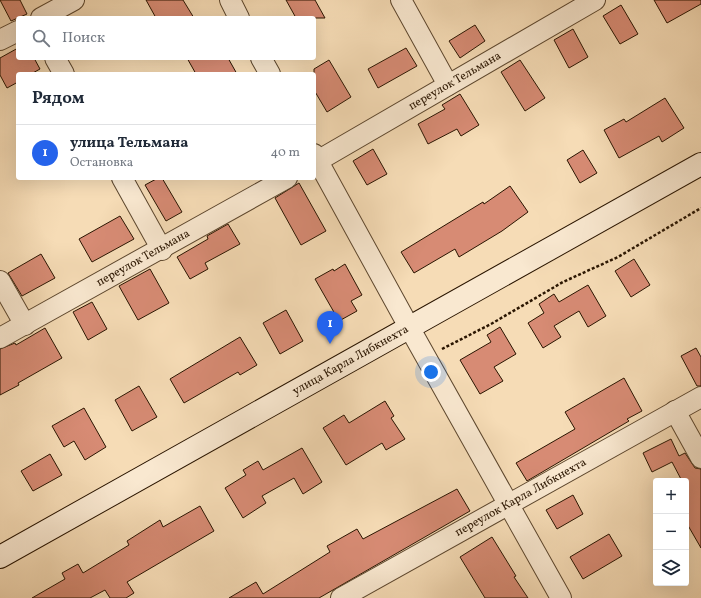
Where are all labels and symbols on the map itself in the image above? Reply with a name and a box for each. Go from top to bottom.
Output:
street label: переулок Тельмана [406,48,504,114]
street label: переулок Тельмана [94,226,193,291]
pin: 1 [317,311,343,344]
street label: улица Карла Либкнехта [290,321,412,399]
your location [421,362,441,382]
street label: переулок Карла Либкнехта [452,454,589,541]

